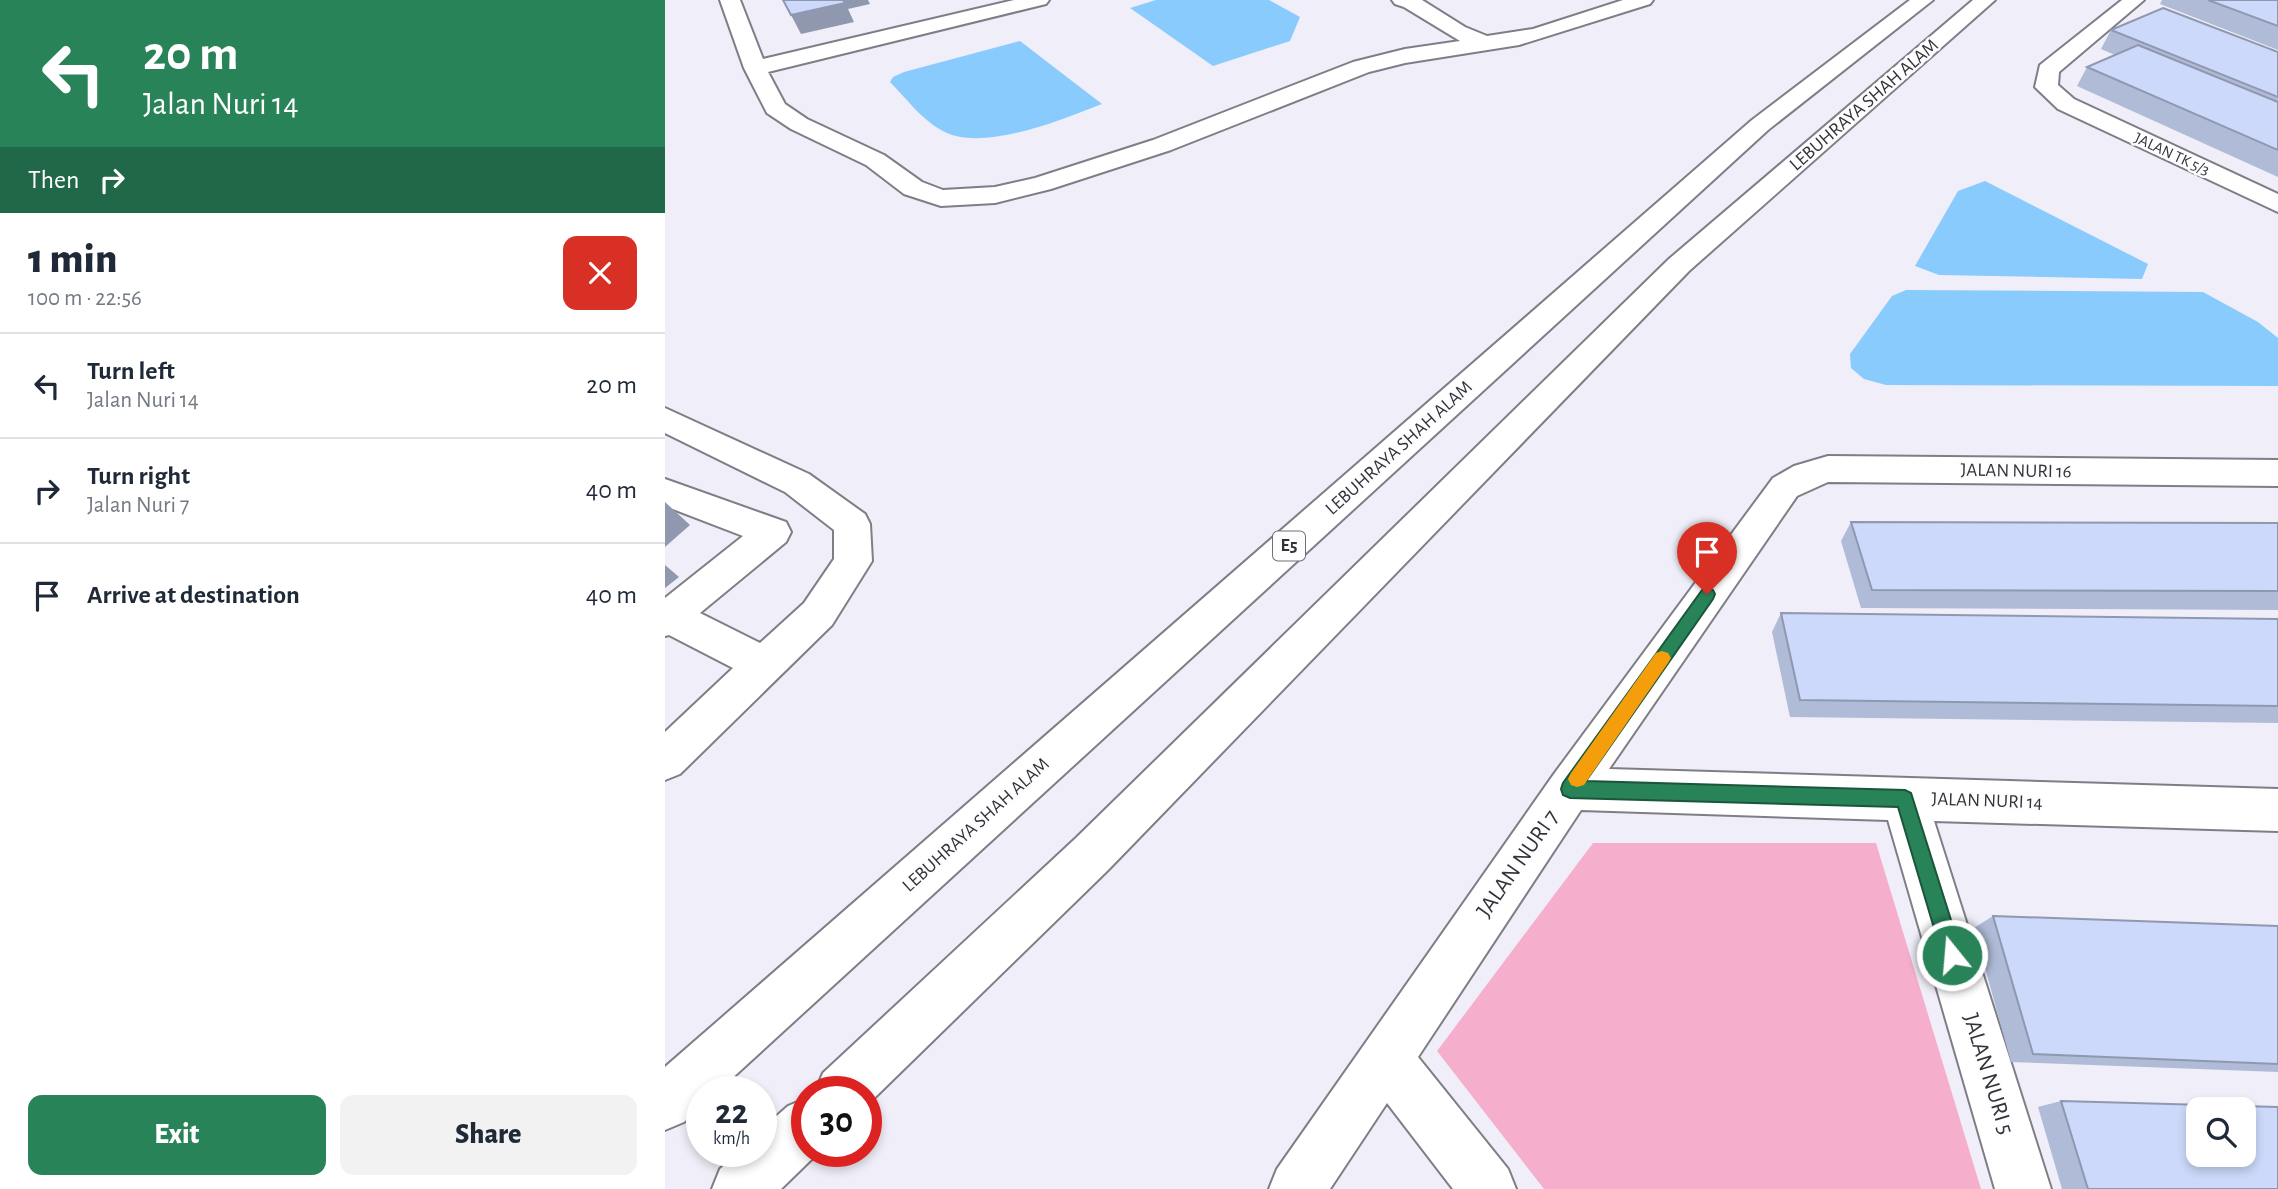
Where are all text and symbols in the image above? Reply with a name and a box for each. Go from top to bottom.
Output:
icon: left [28,28,119,119]
text: 20 m [143,30,239,79]
street label: LEBUHRAYA SHAH ALAM [1786,36,1942,174]
text: Jalan Nuri 14 [143,88,299,120]
street label: JALAN TK 5/3 [2132,130,2212,178]
icon: right [93,161,131,199]
text: Then [28,167,79,193]
button: close [563,236,637,310]
text: 1 min [28,238,117,280]
text: 100 m · 22:56 [28,287,142,310]
text: Turn left [87,358,175,384]
icon: left [28,367,66,405]
text: 20 m [586,372,637,398]
street label: LEBUHRAYA SHAH ALAM [1322,377,1476,519]
text: Jalan Nuri 14 [87,389,199,412]
street label: JALAN NURI 16 [1960,461,2072,481]
text: Turn right [87,463,190,489]
icon: right [28,472,66,510]
text: 40 m [586,477,637,503]
text: Jalan Nuri 7 [87,494,189,517]
pin [1677,522,1737,594]
road number: E5 [1273,532,1305,560]
icon: arrive [1688,533,1726,571]
icon: arrive [28,577,66,615]
text: Arrive at destination [87,582,300,608]
text: 40 m [586,582,637,608]
street label: LEBUHRAYA SHAH ALAM [899,754,1053,896]
street label: JALAN NURI 14 [1931,790,2043,812]
street label: JALAN NURI 7 [1473,806,1563,922]
position arrow [1915,918,1989,992]
street label: JALAN NURI 5 [1959,1011,2017,1137]
speed limit sign: 30 [791,1076,882,1167]
button: Exit [28,1095,326,1175]
button: Share [340,1095,637,1175]
text: 22 [715,1095,748,1130]
map controls [2186,1097,2256,1167]
button: search [2186,1097,2256,1167]
text: km/h [713,1130,750,1148]

